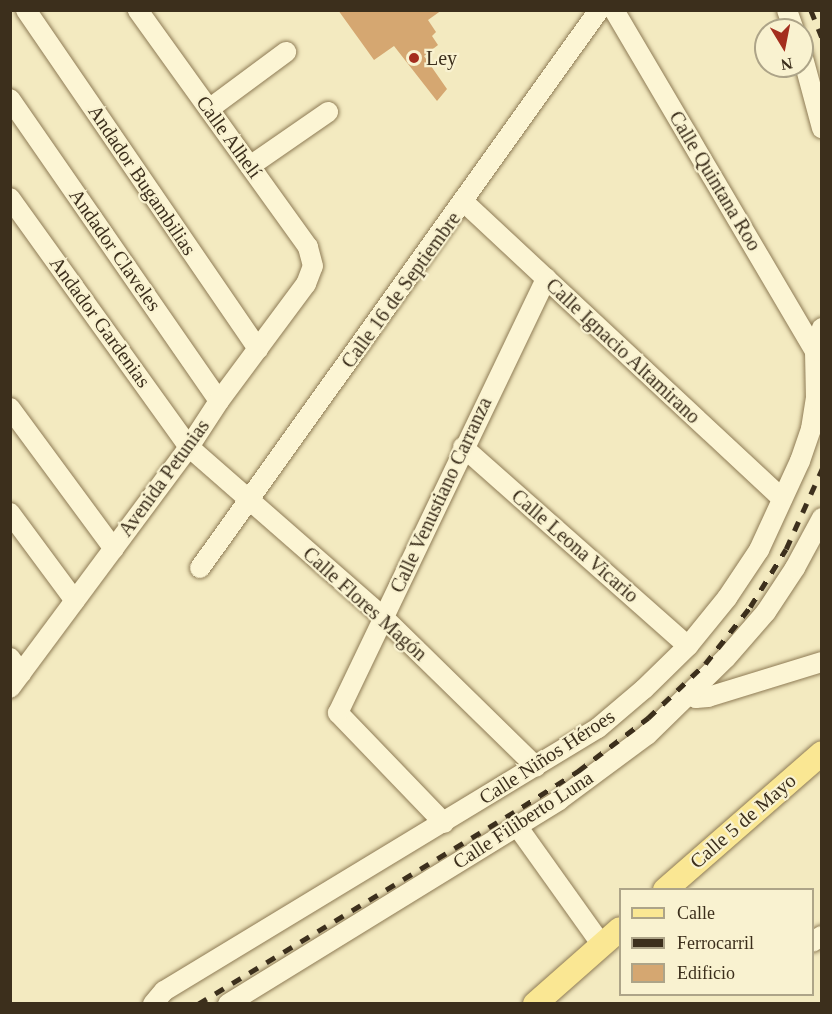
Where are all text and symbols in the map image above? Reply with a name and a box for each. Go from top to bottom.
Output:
north arrow [754,18,814,78]
place label: Ley [426,46,457,70]
marker: Ley [407,51,421,65]
text: N [780,55,794,74]
street label: Calle Alhelí [191,91,267,183]
street label: Andador Bugambilias [83,100,201,260]
street label: Calle Quintana Roo [664,107,766,255]
street label: Andador Claveles [64,184,166,316]
street label: Calle 16 de Septiembre [336,207,466,373]
street label: Andador Gardenias [44,252,156,392]
street label: Calle Ignacio Altamirano [540,273,706,429]
street label: Calle Venustiano Carranza [385,393,497,597]
street label: Avenida Petunias [113,415,215,541]
street label: Calle Leona Vicario [506,484,644,608]
street label: Calle Flores Magón [298,542,432,666]
street label: Calle Niños Héroes [475,704,619,810]
street label: Calle Filiberto Luna [448,766,598,874]
street label: Calle 5 de Mayo [685,768,801,874]
legend [619,888,814,996]
text: Calle [677,903,715,923]
text: Ferrocarril [677,933,754,953]
text: Edificio [677,963,735,983]

